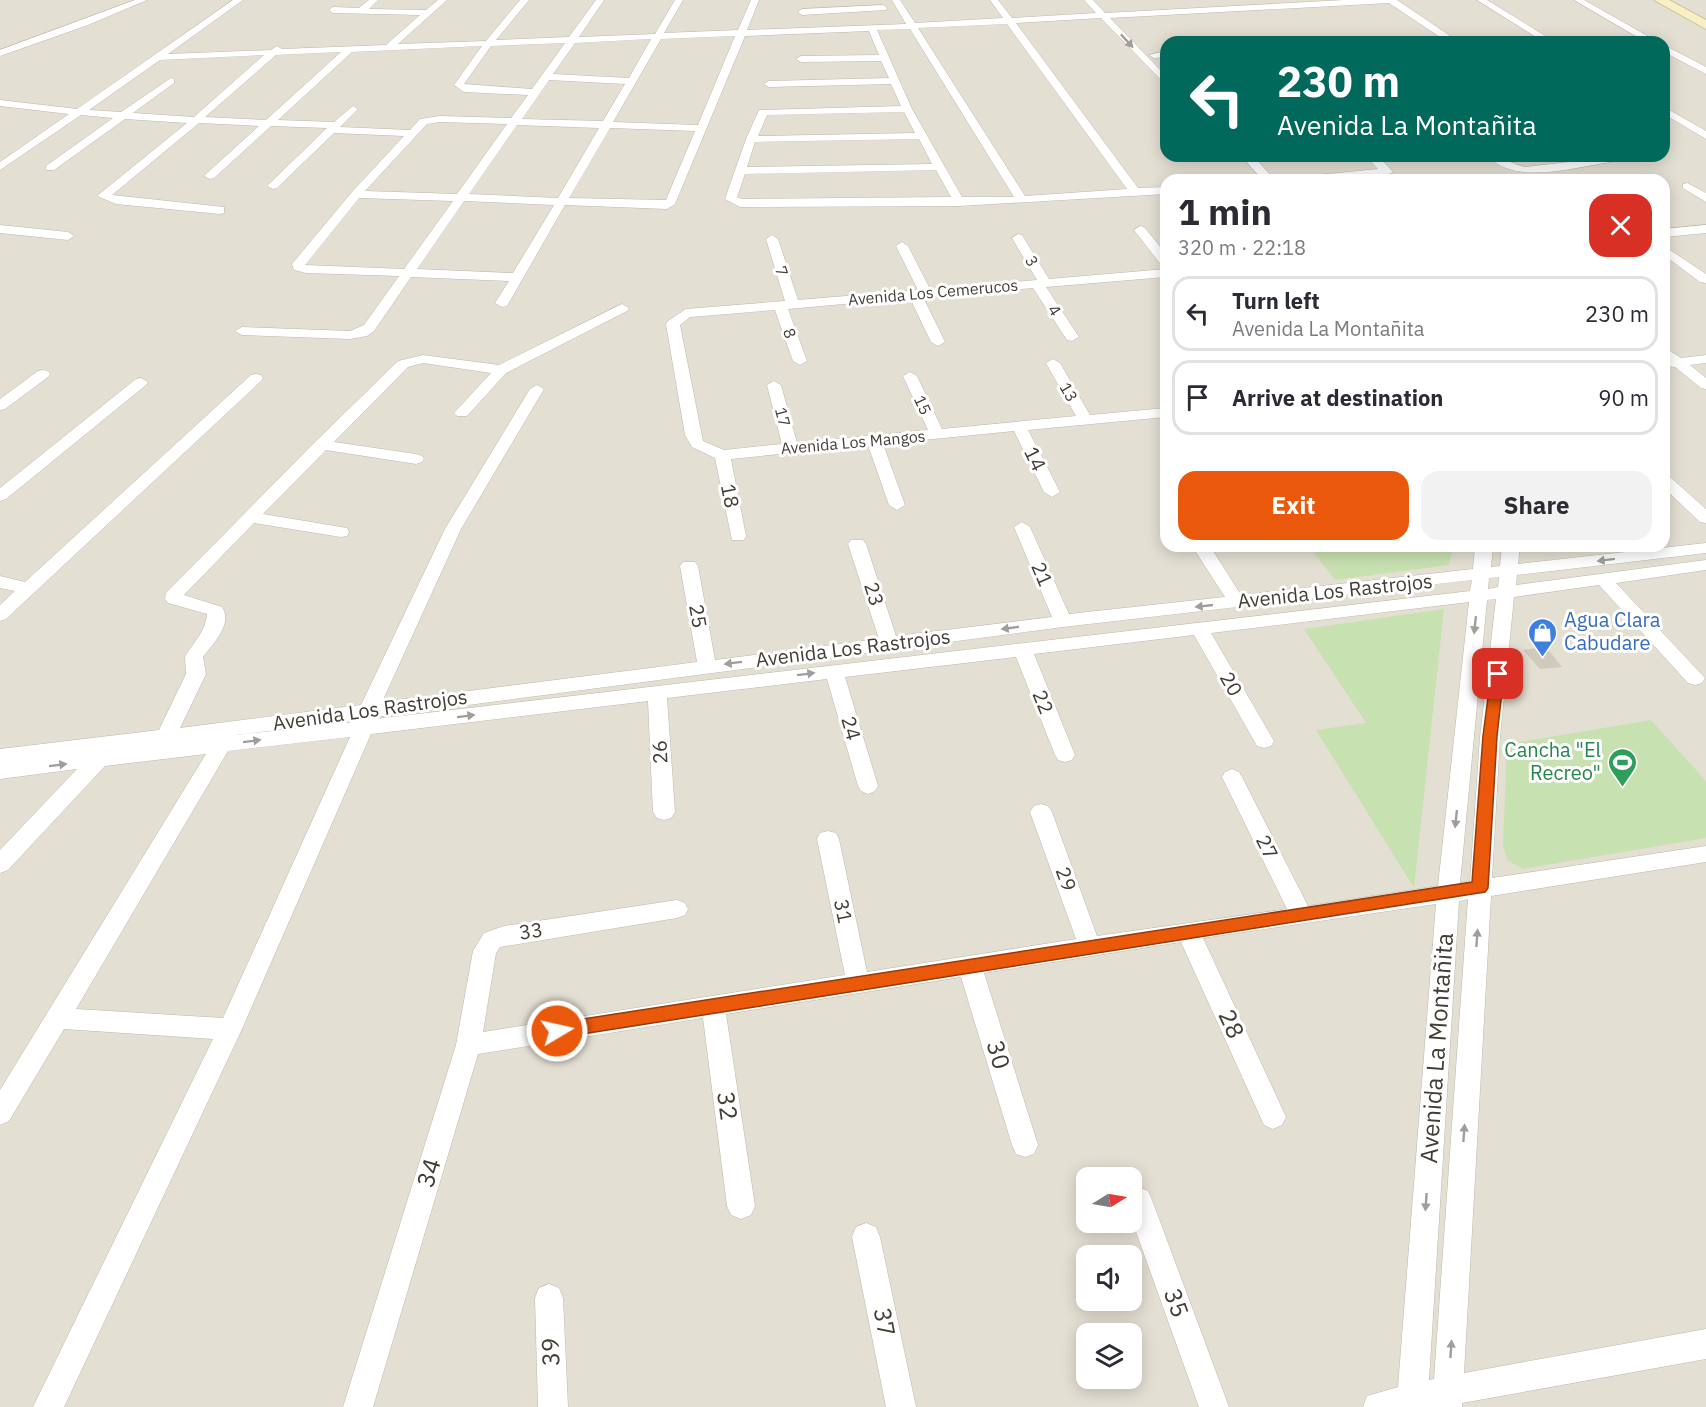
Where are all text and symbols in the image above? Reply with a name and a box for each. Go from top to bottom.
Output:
one-way arrow [1120,34,1134,49]
text: 230 m [1277,54,1400,109]
icon: left [1178,60,1256,138]
text: Avenida La Montañita [1277,107,1537,142]
text: 1 min [1178,188,1272,235]
button: close [1589,194,1652,257]
text: 320 m · 22:18 [1178,234,1306,261]
street label: 3 [1021,252,1043,270]
street label: 7 [771,263,793,279]
street label: Avenida Los Cemerucos [847,275,1019,309]
text: Turn left [1232,286,1320,315]
icon: left [1181,297,1214,330]
text: 230 m [1585,299,1649,328]
street label: 4 [1044,301,1066,319]
text: Avenida La Montañita [1232,315,1424,342]
street label: 8 [779,325,801,341]
street label: 13 [1056,379,1082,405]
icon: arrive [1181,381,1214,414]
text: Arrive at destination [1232,383,1443,412]
text: 90 m [1598,383,1649,412]
street label: 15 [910,392,936,418]
street label: 17 [771,405,795,429]
street label: Avenida Los Mangos [780,426,926,458]
street label: 14 [1018,442,1053,475]
button: Exit [1178,471,1409,540]
button: Share [1421,471,1652,540]
street label: 18 [715,482,746,510]
one-way arrow [1597,555,1616,565]
street label: 21 [1025,557,1060,590]
street label: Avenida Los Rastrojos [1236,567,1434,614]
street label: 23 [858,578,891,609]
one-way arrow [1194,601,1213,610]
street label: 25 [683,602,714,630]
place label: Agua Clara Cabudare [1564,606,1661,656]
one-way arrow [1470,616,1480,635]
shop icon: Agua Clara Cabudare [1527,616,1559,658]
street label: Avenida Los Rastrojos [754,622,952,673]
one-way arrow [1001,624,1020,633]
pin [1472,648,1523,699]
icon: arrive [1481,657,1514,690]
one-way arrow [724,658,743,668]
street label: 20 [1214,667,1249,701]
one-way arrow [796,670,815,679]
street label: Avenida Los Rastrojos [271,682,469,737]
street label: 22 [1026,686,1060,718]
one-way arrow [457,711,476,721]
street label: 24 [835,713,868,743]
one-way arrow [242,736,261,746]
place label: Cancha "El Recreo" [1504,736,1601,786]
street label: 26 [645,739,674,765]
sports icon: Cancha "El Recreo" [1606,746,1638,788]
one-way arrow [49,760,68,769]
one-way arrow [1451,810,1461,829]
street label: 27 [1250,830,1285,864]
street label: 29 [1050,863,1083,895]
street label: 31 [828,896,859,925]
street label: 33 [517,915,545,946]
one-way arrow [1472,929,1481,948]
street label: Avenida La Montañita [1412,931,1460,1164]
position arrow [525,999,589,1063]
street label: 28 [1211,1004,1252,1043]
street label: 30 [979,1036,1018,1073]
street label: 32 [710,1089,746,1122]
one-way arrow [1460,1124,1469,1143]
street label: 34 [409,1154,448,1191]
north arrow [1076,1167,1142,1233]
map controls [1076,1167,1142,1389]
one-way arrow [1421,1192,1431,1211]
button: sound [1076,1245,1142,1311]
street label: 35 [1157,1284,1197,1322]
street label: 37 [867,1305,903,1339]
button: layers [1076,1323,1142,1389]
street label: 39 [534,1337,566,1367]
one-way arrow [1446,1339,1455,1358]

